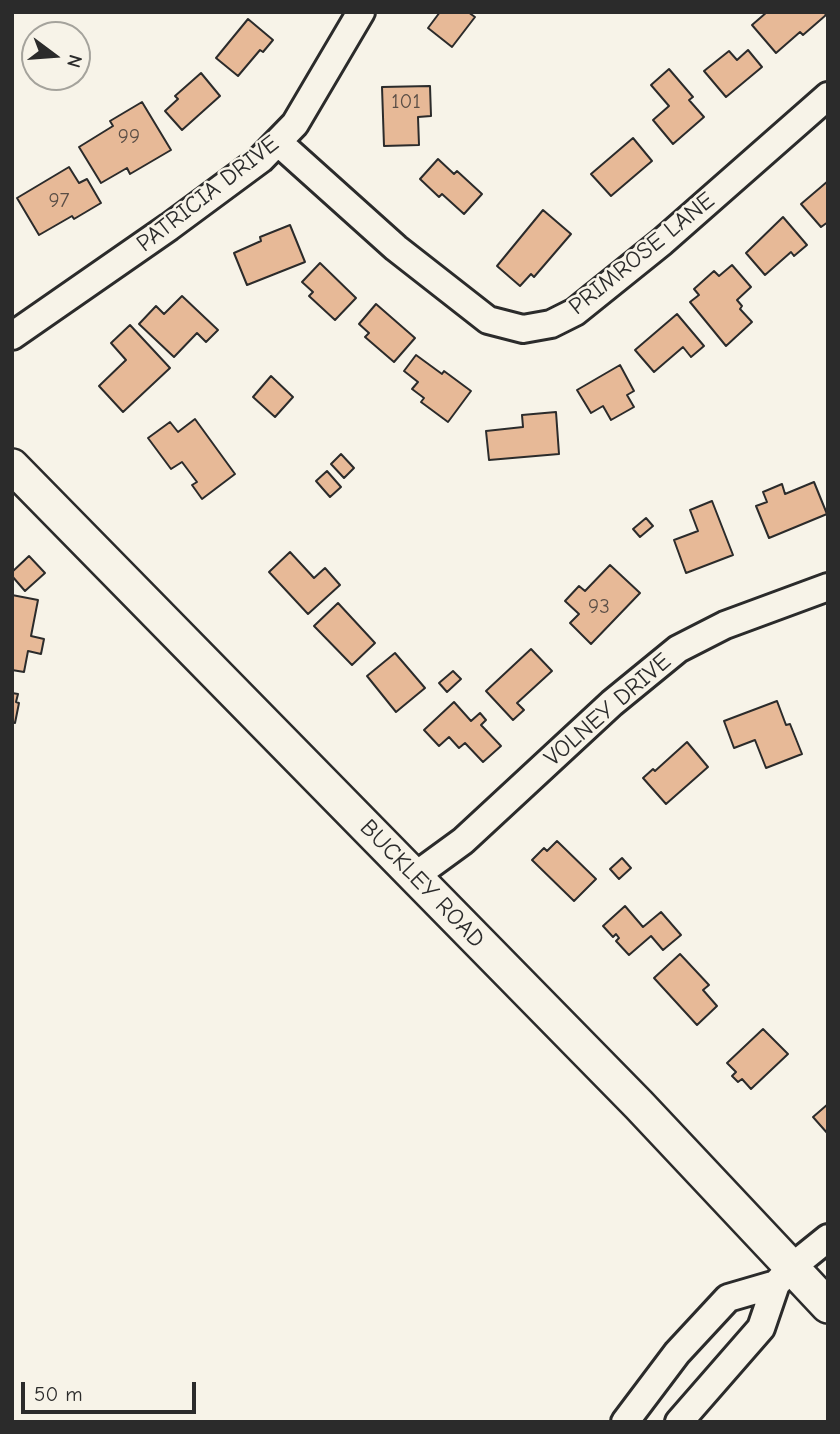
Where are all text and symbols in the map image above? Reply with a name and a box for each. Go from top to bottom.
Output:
north arrow [21,21,91,91]
text: N [62,52,87,70]
house number: 101 [391,89,421,115]
house number: 99 [118,124,140,150]
street label: PATRICIA DRIVE [131,130,285,258]
street label: PRIMROSE LANE [563,187,721,321]
house number: 97 [48,188,70,214]
house number: 93 [588,594,610,620]
street label: VOLNEY DRIVE [539,647,677,773]
street label: BUCKLEY ROAD [354,814,490,954]
scale bar [24,1368,200,1412]
text: 50 m [34,1382,83,1406]

